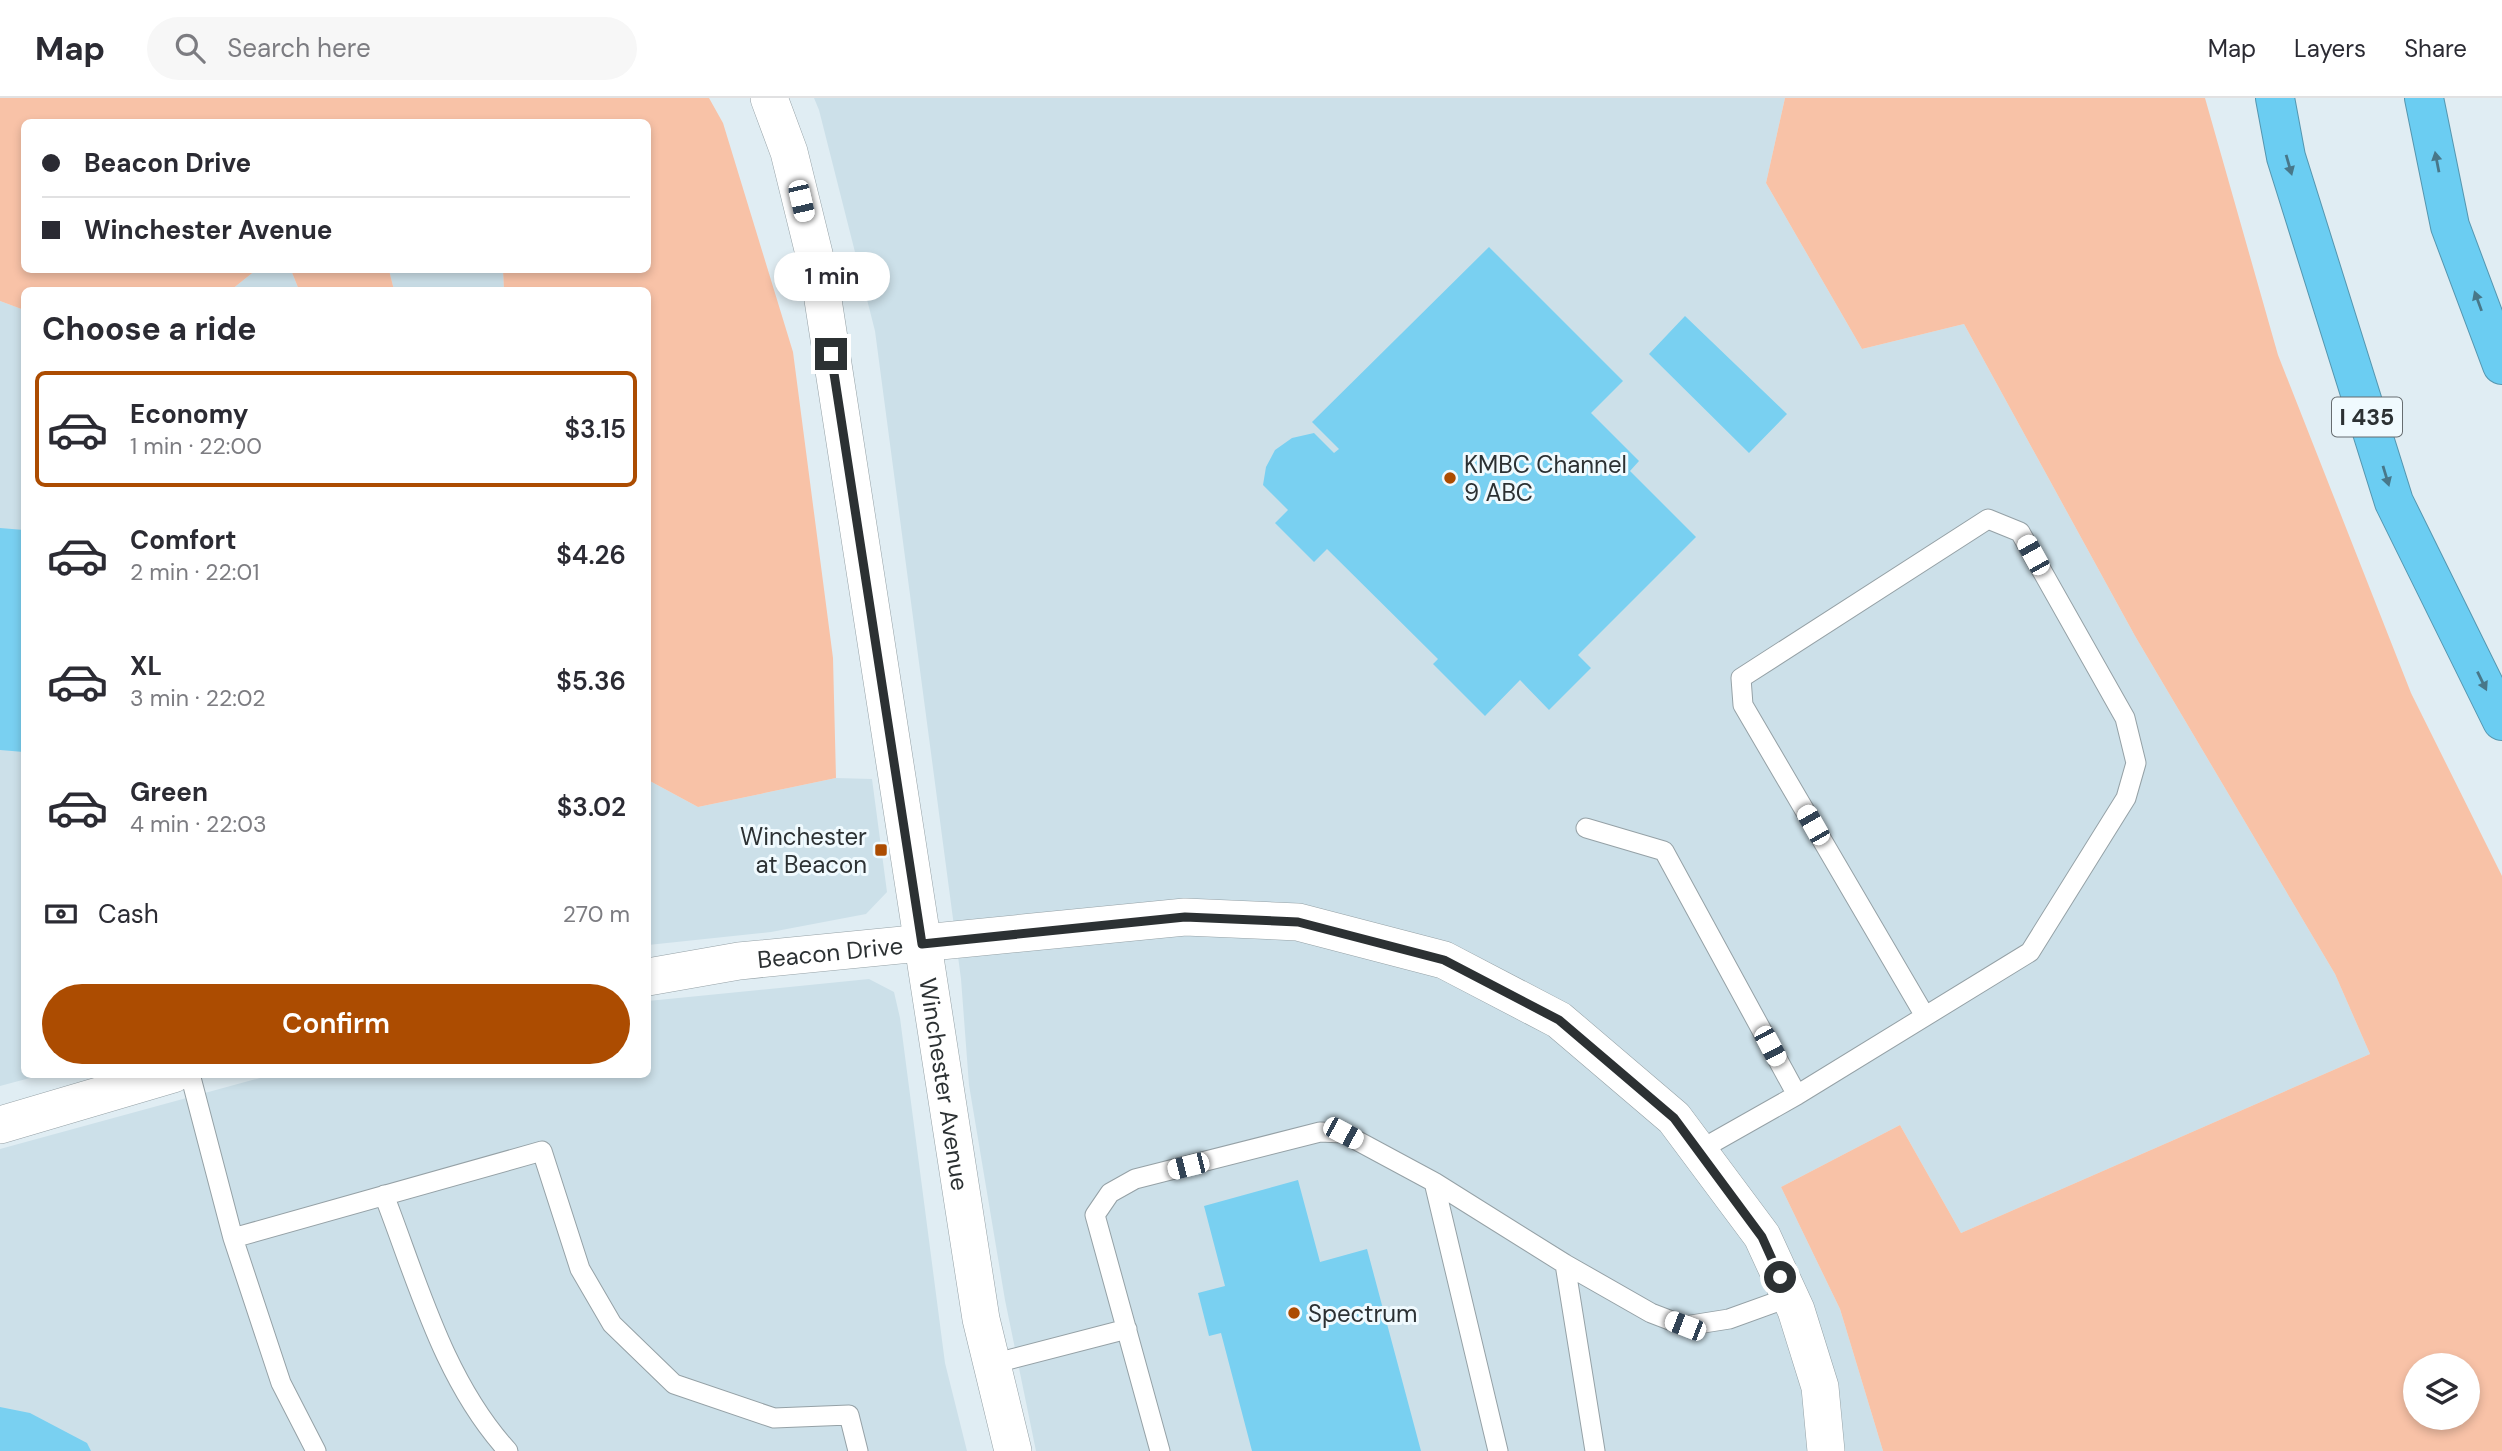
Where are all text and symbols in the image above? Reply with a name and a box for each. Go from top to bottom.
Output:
search box [147,17,637,80]
text: Map [35,27,105,70]
icon: search [171,29,209,67]
text: Search here [227,31,371,65]
text: Map [2208,33,2256,64]
text: Layers [2294,33,2366,64]
text: Share [2404,33,2467,64]
text: Beacon Drive [84,146,251,180]
one-way arrow [2432,151,2443,173]
one-way arrow [2284,154,2295,176]
car [787,178,816,224]
text: Winchester Avenue [84,213,332,247]
callout: 1 min [773,252,889,302]
text: 1 min [805,261,859,291]
one-way arrow [2473,291,2484,312]
text: Choose a ride [42,308,257,350]
route end [815,338,847,370]
text: Economy [130,397,248,431]
icon: car [46,398,109,461]
road number: I 435 [2332,398,2402,436]
text: $3.15 [564,412,626,446]
text: 1 min · 22:00 [130,431,262,461]
place label: KMBC Channel 9 ABC [1464,449,1627,508]
one-way arrow [2381,465,2391,486]
marker: KMBC Channel 9 ABC [1442,470,1458,486]
text: Comfort [130,523,236,557]
icon: car [46,524,109,587]
car [2014,532,2053,578]
text: $4.26 [556,538,626,572]
text: 2 min · 22:01 [130,557,259,587]
text: XL [130,649,162,683]
icon: car [46,650,109,713]
text: $5.36 [556,664,626,698]
one-way arrow [2477,671,2488,691]
text: 3 min · 22:02 [130,683,266,713]
text: Green [130,775,208,809]
icon: car [46,776,109,839]
text: $3.02 [557,790,626,824]
car [1794,802,1833,848]
text: 4 min · 22:03 [130,809,267,839]
place label: Winchester at Beacon [740,821,867,880]
marker: Winchester at Beacon [873,842,889,858]
icon: cash [42,895,80,933]
text: Cash [98,897,159,931]
text: 270 m [563,899,630,929]
street label: Beacon Drive [756,929,904,975]
street label: Winchester Avenue [913,975,976,1193]
button: Confirm [42,984,630,1064]
car [1751,1023,1790,1069]
car [1320,1114,1367,1152]
car [1166,1151,1211,1181]
route start [1764,1261,1796,1293]
place label: Spectrum [1308,1298,1417,1329]
marker: Spectrum [1286,1305,1302,1321]
car [1662,1309,1709,1343]
map controls [2403,1353,2480,1430]
button: layers [2403,1353,2480,1430]

